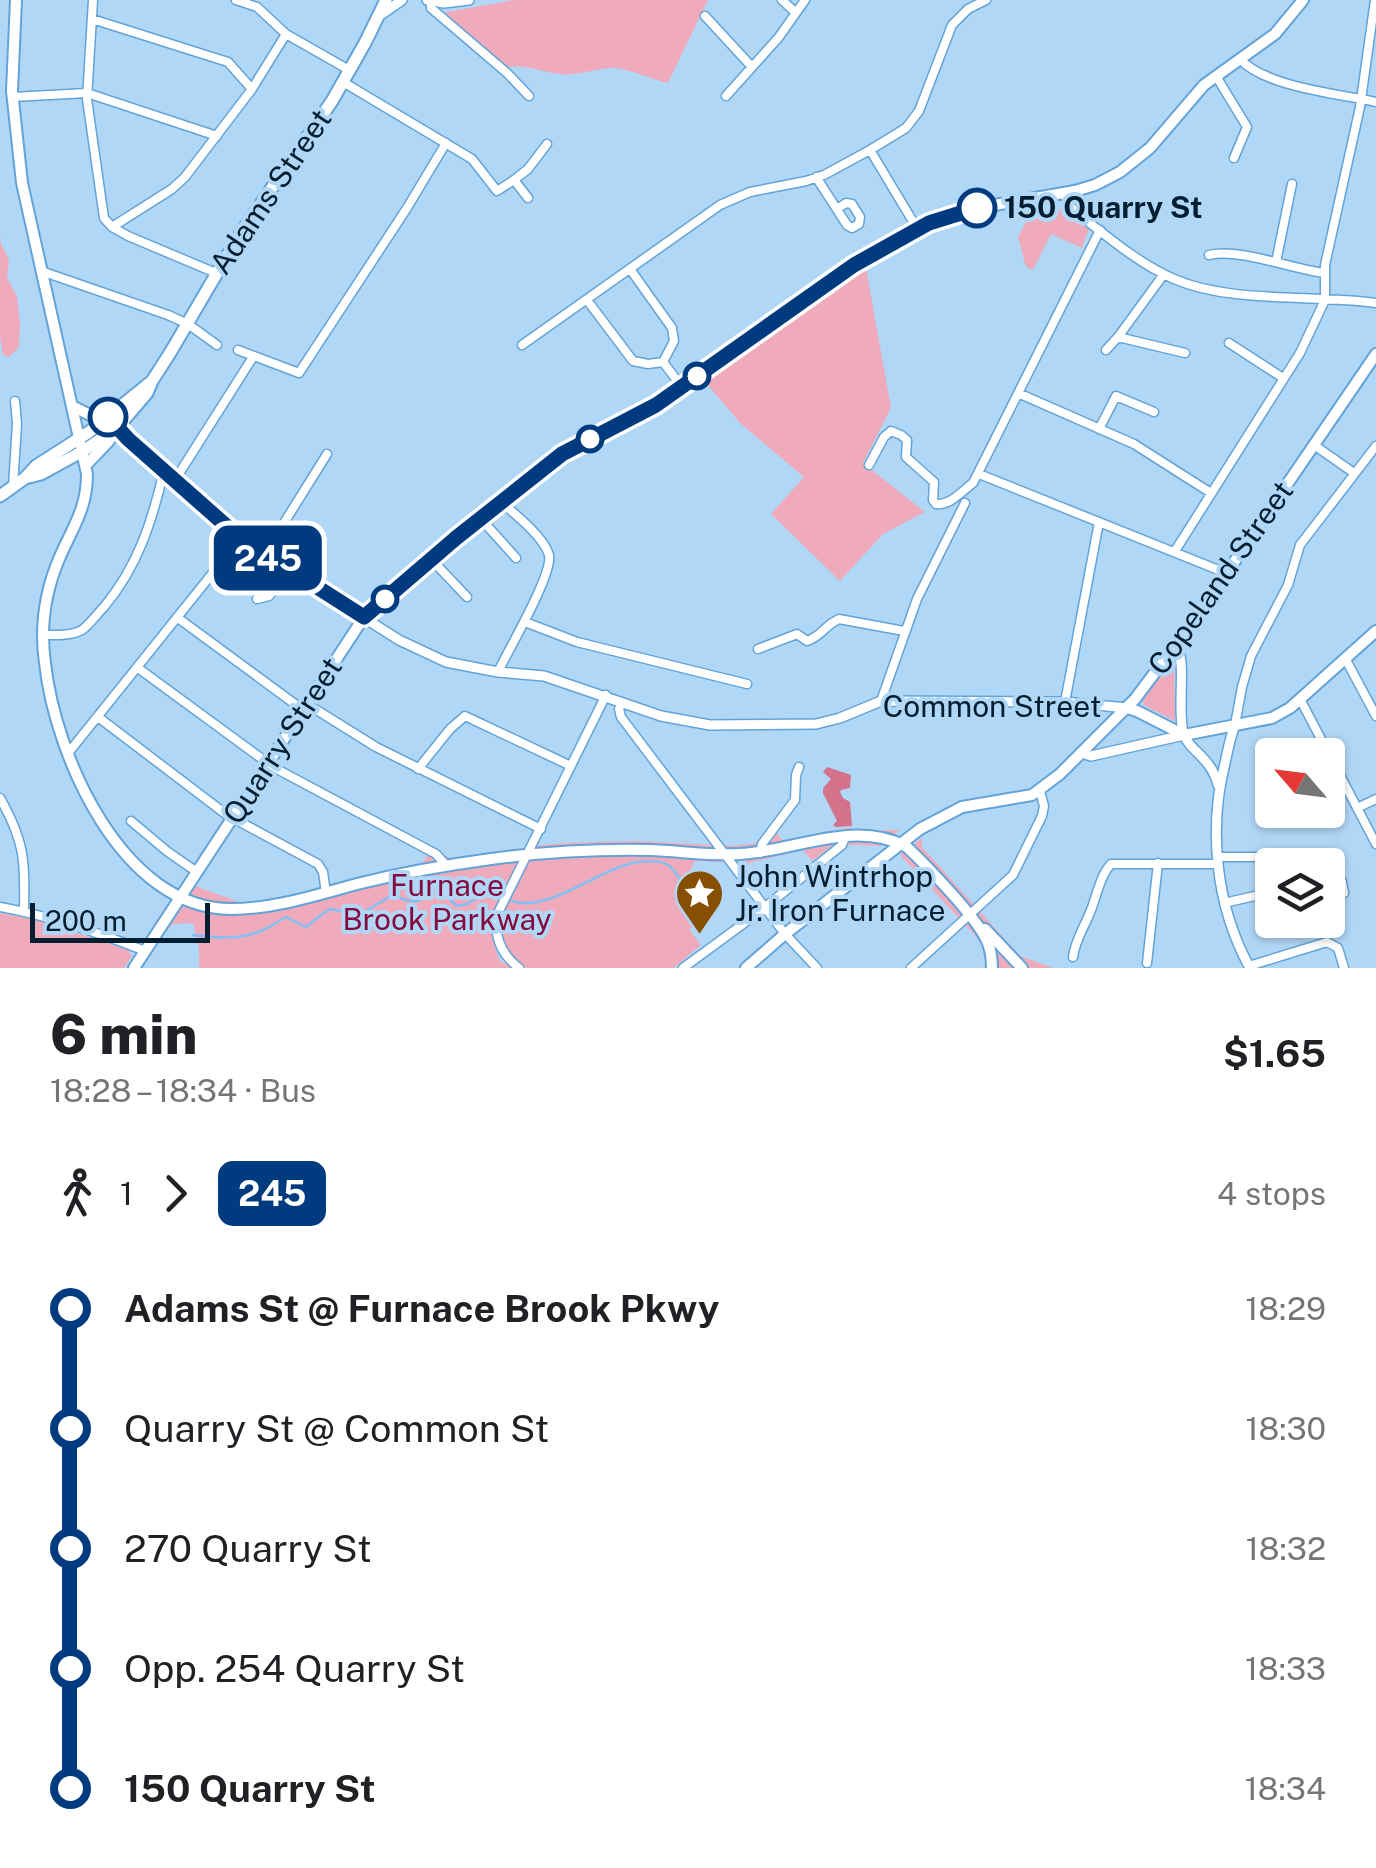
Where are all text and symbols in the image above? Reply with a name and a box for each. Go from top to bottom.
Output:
street label: Adams Street [202,102,339,281]
marker: 150 Quarry St [958,189,996,227]
place label: 150 Quarry St [1004,189,1203,225]
unlabelled marker [684,363,710,389]
unlabelled marker [89,398,127,436]
unlabelled marker [577,426,603,452]
street label: Copeland Street [1140,474,1300,681]
line badge: 245 [210,526,326,590]
text: 245 [234,538,302,579]
unlabelled marker [372,586,398,612]
street label: Quarry Street [215,650,349,830]
street label: Common Street [883,688,1101,724]
north arrow [1255,738,1345,828]
map controls [1255,738,1345,938]
button: layers [1255,848,1345,938]
place label: John Wintrhop Jr. Iron Furnace [735,858,946,928]
park label: Furnace Brook Parkway [342,867,552,937]
place icon: John Wintrhop Jr. Iron Furnace [674,868,726,936]
scale bar [30,898,210,943]
text: 200 m [45,904,127,937]
text: 6 min [50,1002,198,1066]
text: $1.65 [1223,1031,1326,1076]
text: 18:28 – 18:34 · Bus [50,1072,316,1109]
icon: walk [50,1166,105,1221]
icon: forward [148,1166,203,1221]
text: 245 [238,1173,306,1214]
text: 1 [120,1175,133,1212]
text: 4 stops [1217,1175,1326,1212]
text: Adams St @ Furnace Brook Pkwy [124,1286,719,1331]
text: 18:29 [1245,1290,1326,1327]
text: Quarry St @ Common St [124,1406,549,1451]
text: 18:30 [1246,1410,1326,1447]
text: 270 Quarry St [124,1526,372,1571]
text: 18:32 [1246,1530,1326,1567]
text: Opp. 254 Quarry St [124,1646,465,1691]
text: 18:33 [1245,1650,1326,1687]
text: 150 Quarry St [124,1766,376,1811]
text: 18:34 [1245,1770,1326,1807]

